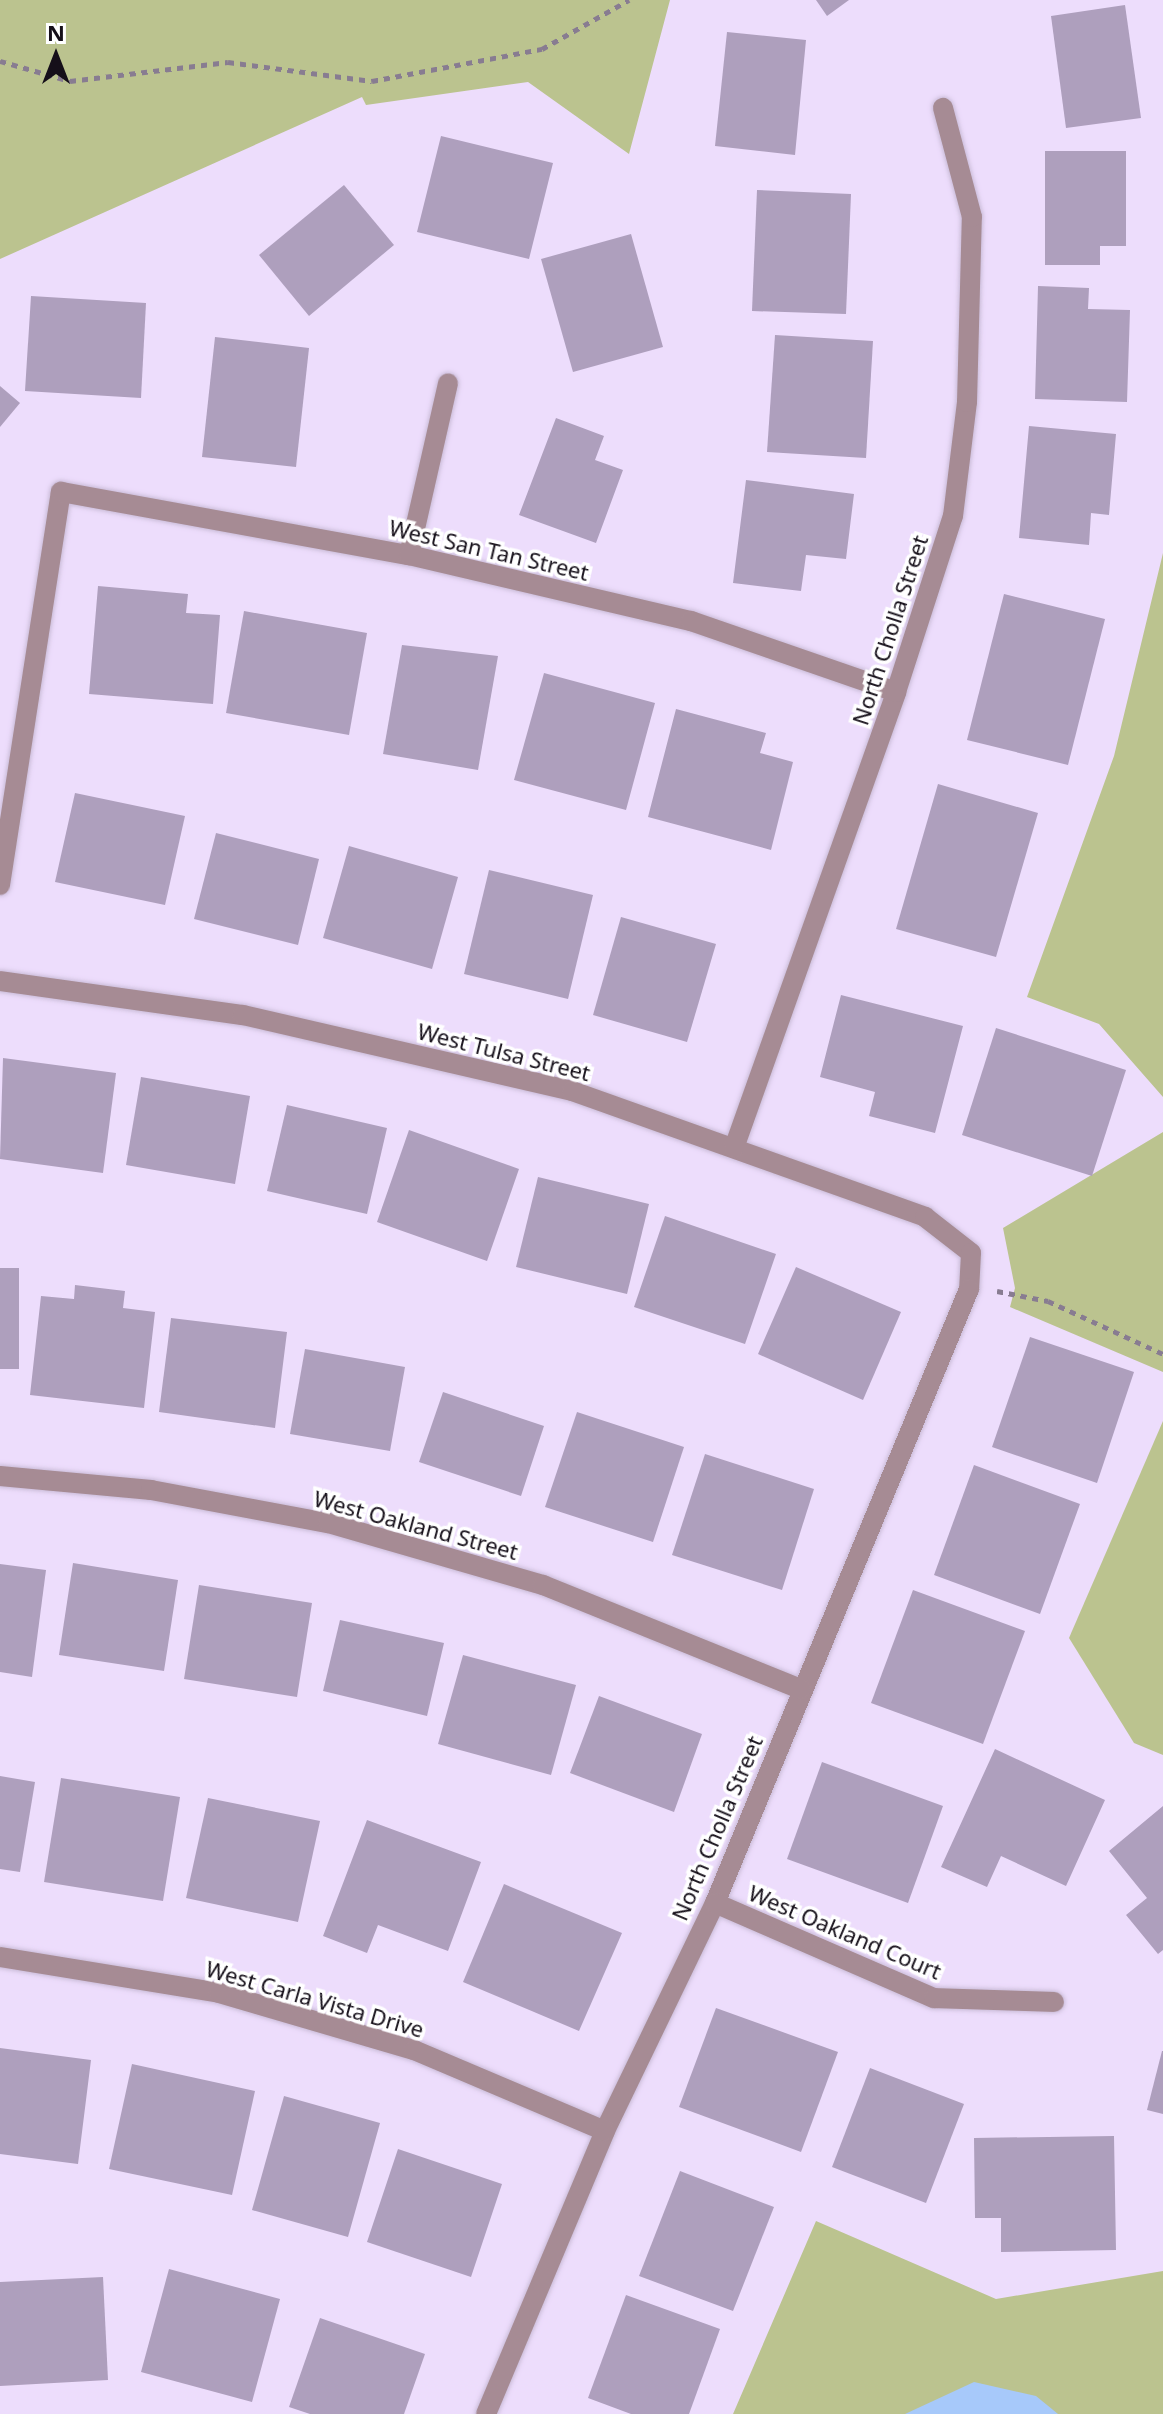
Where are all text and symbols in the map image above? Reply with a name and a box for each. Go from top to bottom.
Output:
north arrow [16,16,96,96]
text: N [47,17,65,47]
street label: West San Tan Street [387,514,591,586]
street label: North Cholla Street [847,532,933,728]
street label: West Tulsa Street [415,1018,593,1086]
street label: West Oakland Street [311,1485,521,1565]
street label: North Cholla Street [666,1732,768,1924]
street label: West Oakland Court [745,1879,945,1985]
street label: West Carla Vista Drive [203,1955,427,2043]

